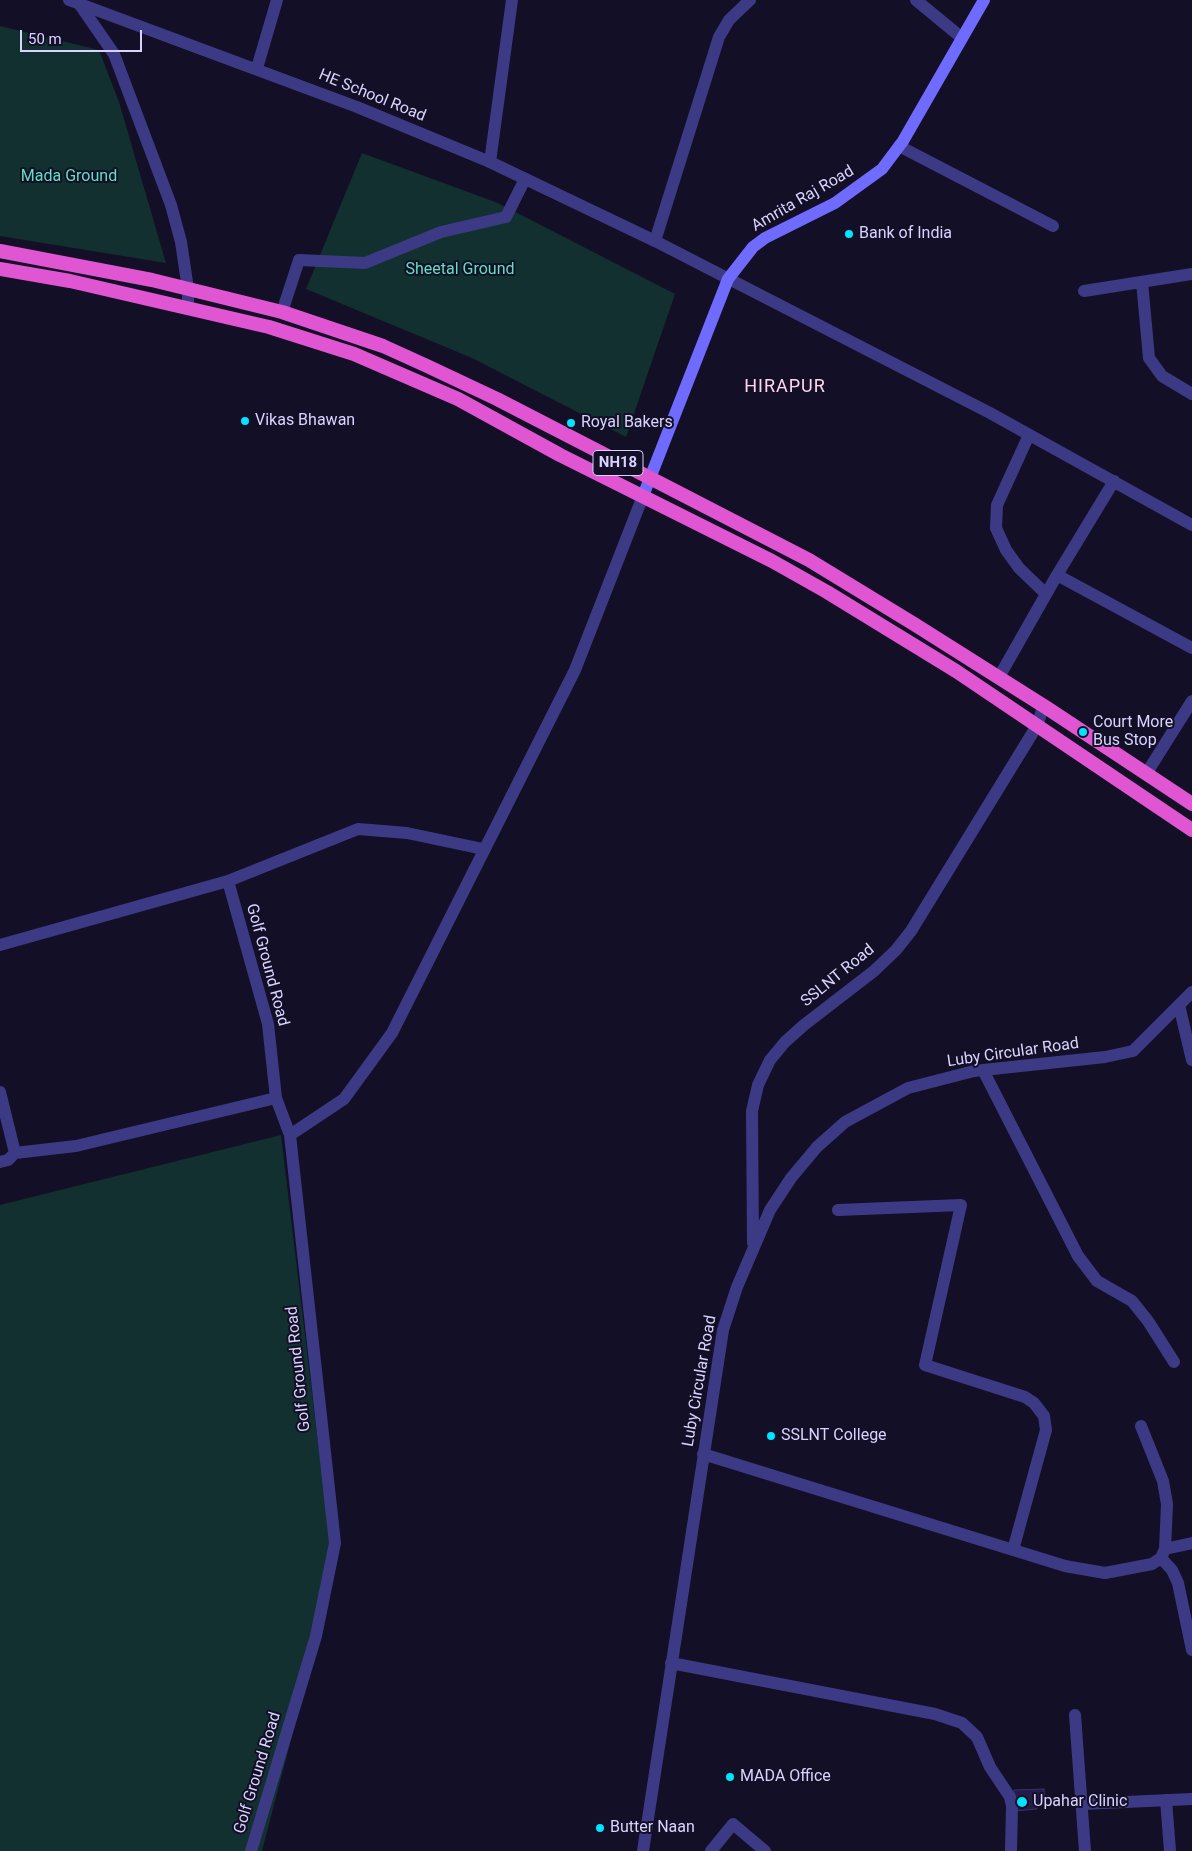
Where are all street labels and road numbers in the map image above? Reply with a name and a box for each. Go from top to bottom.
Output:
street label: HE School Road [316,66,428,126]
street label: Amrita Raj Road [749,162,857,236]
road number: NH18 [593,450,643,476]
street label: Golf Ground Road [241,902,293,1028]
street label: SSLNT Road [797,941,879,1011]
street label: Luby Circular Road [946,1034,1080,1072]
street label: Golf Ground Road [283,1305,315,1433]
street label: Luby Circular Road [679,1314,721,1448]
street label: Golf Ground Road [230,1710,286,1836]

